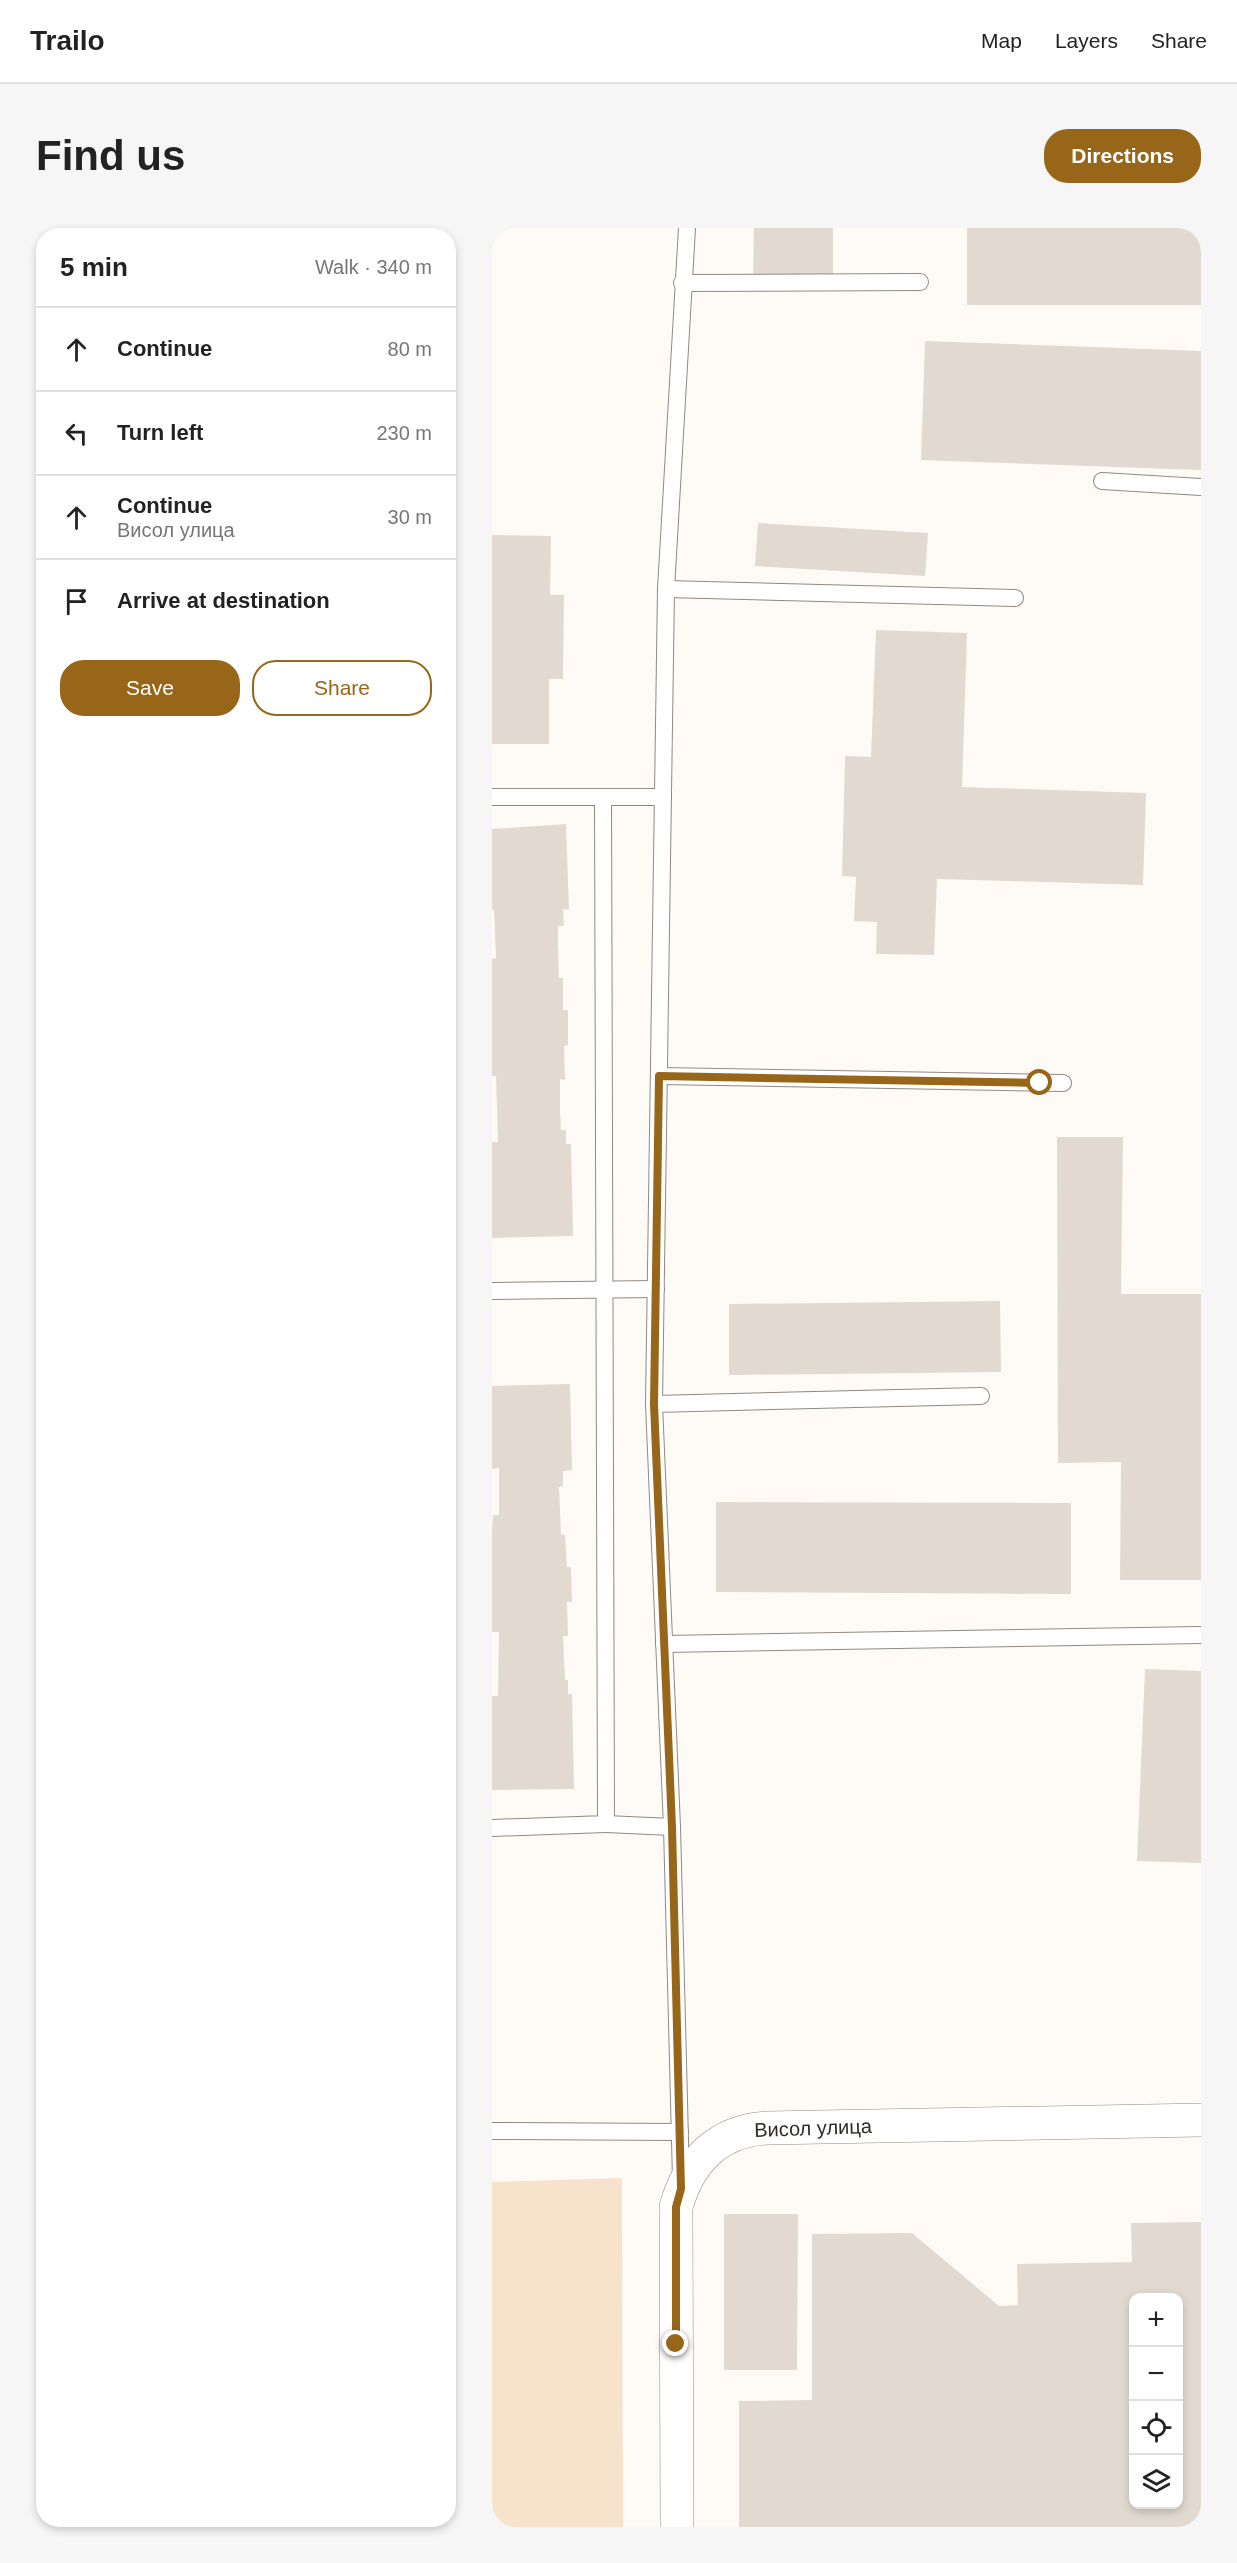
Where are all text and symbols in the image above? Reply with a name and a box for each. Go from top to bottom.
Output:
text: Trailo [30,25,105,56]
text: Map [981,29,1022,52]
text: Layers [1055,29,1118,52]
text: Share [1151,29,1207,52]
button: Directions [1044,129,1201,183]
text: Find us [36,132,185,179]
text: 5 min [60,252,128,282]
text: Walk · 340 m [315,256,432,278]
icon: ahead [60,333,93,366]
text: Continue [117,336,212,361]
text: 80 m [388,338,432,360]
icon: left [60,417,93,450]
text: Turn left [117,420,203,445]
text: 230 m [376,422,432,444]
text: Continue [117,493,212,518]
icon: ahead [60,501,93,534]
text: 30 m [388,506,432,528]
text: Висол улица [117,519,235,541]
icon: arrive [60,585,93,618]
text: Arrive at destination [117,588,330,613]
button: Save [60,660,240,716]
button: Share [252,660,432,716]
route start [1026,1069,1052,1095]
street label: Висол улица [754,2115,873,2141]
map controls [1129,2293,1183,2509]
button: + [1129,2293,1183,2347]
route end [662,2330,688,2356]
button: − [1129,2347,1183,2401]
button: locate [1129,2401,1183,2455]
button: layers [1129,2455,1183,2509]

